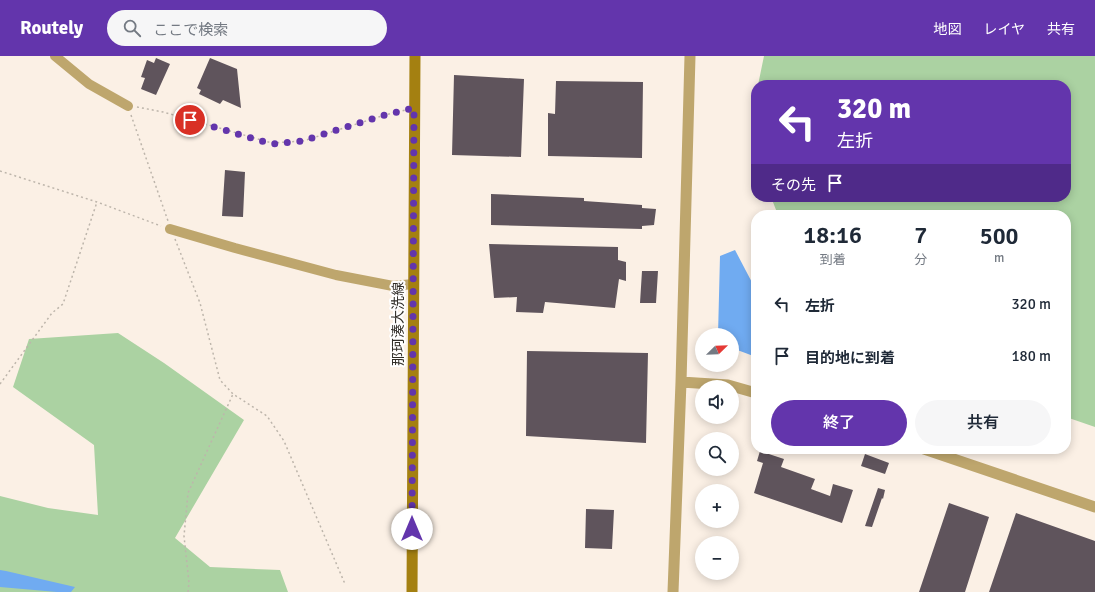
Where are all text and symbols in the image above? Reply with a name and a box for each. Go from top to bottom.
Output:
search box [107,10,387,46]
text: Routely [20,16,83,40]
icon: search [121,17,143,39]
text: ここで検索 [153,21,228,39]
text: 地図 [933,21,961,38]
text: レイヤ [983,21,1025,38]
text: 共有 [1047,21,1075,38]
text: 320 m [837,92,911,126]
icon: left [771,96,823,148]
pin [173,103,207,137]
icon: arrive [179,109,201,131]
text: 左折 [837,130,873,152]
icon: arrive [824,172,846,194]
text: その先 [771,176,816,194]
text: 18:16 [803,220,862,250]
text: 7 [914,220,927,250]
text: 500 [980,221,1019,251]
text: m [994,250,1004,266]
text: 到着 [820,252,846,268]
text: 分 [914,252,927,268]
street label: 那珂湊大洗線 [390,282,407,366]
icon: left [771,293,793,315]
text: 320 m [1011,295,1051,313]
text: 左折 [805,297,835,315]
north arrow [695,328,739,372]
map controls [695,328,739,580]
icon: arrive [771,345,793,367]
text: 180 m [1011,347,1051,365]
text: 目的地に到着 [805,349,895,367]
button: sound [695,380,739,424]
button: 終了 [771,400,907,446]
button: 共有 [915,400,1051,446]
button: search [695,432,739,476]
button: + [695,484,739,528]
position arrow [391,508,433,550]
button: − [695,536,739,580]

